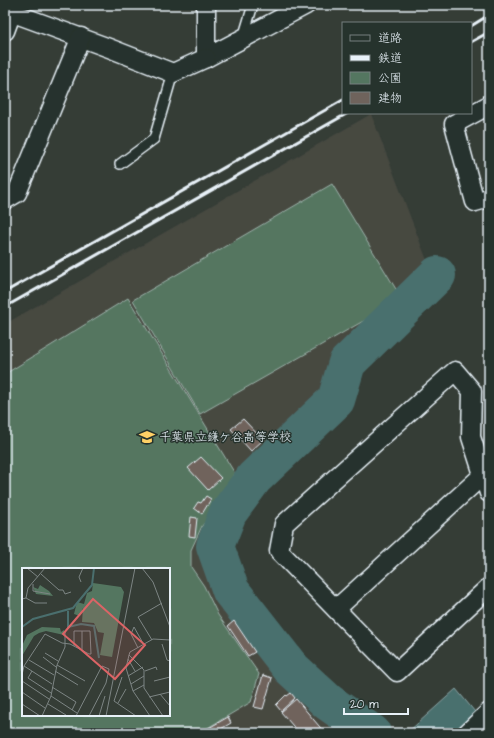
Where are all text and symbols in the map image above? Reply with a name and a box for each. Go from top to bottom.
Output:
legend [342,22,472,114]
text: 道路 [378,30,402,47]
text: 鉄道 [378,50,402,67]
text: 公園 [378,70,402,87]
text: 建物 [378,90,402,107]
school or university icon: 千葉県立鎌ケ谷高等学校 [138,428,156,446]
place label: 千葉県立鎌ケ谷高等学校 [159,429,291,446]
inset map [22,568,170,716]
scale bar [344,690,408,716]
text: 20 m [350,696,379,713]

